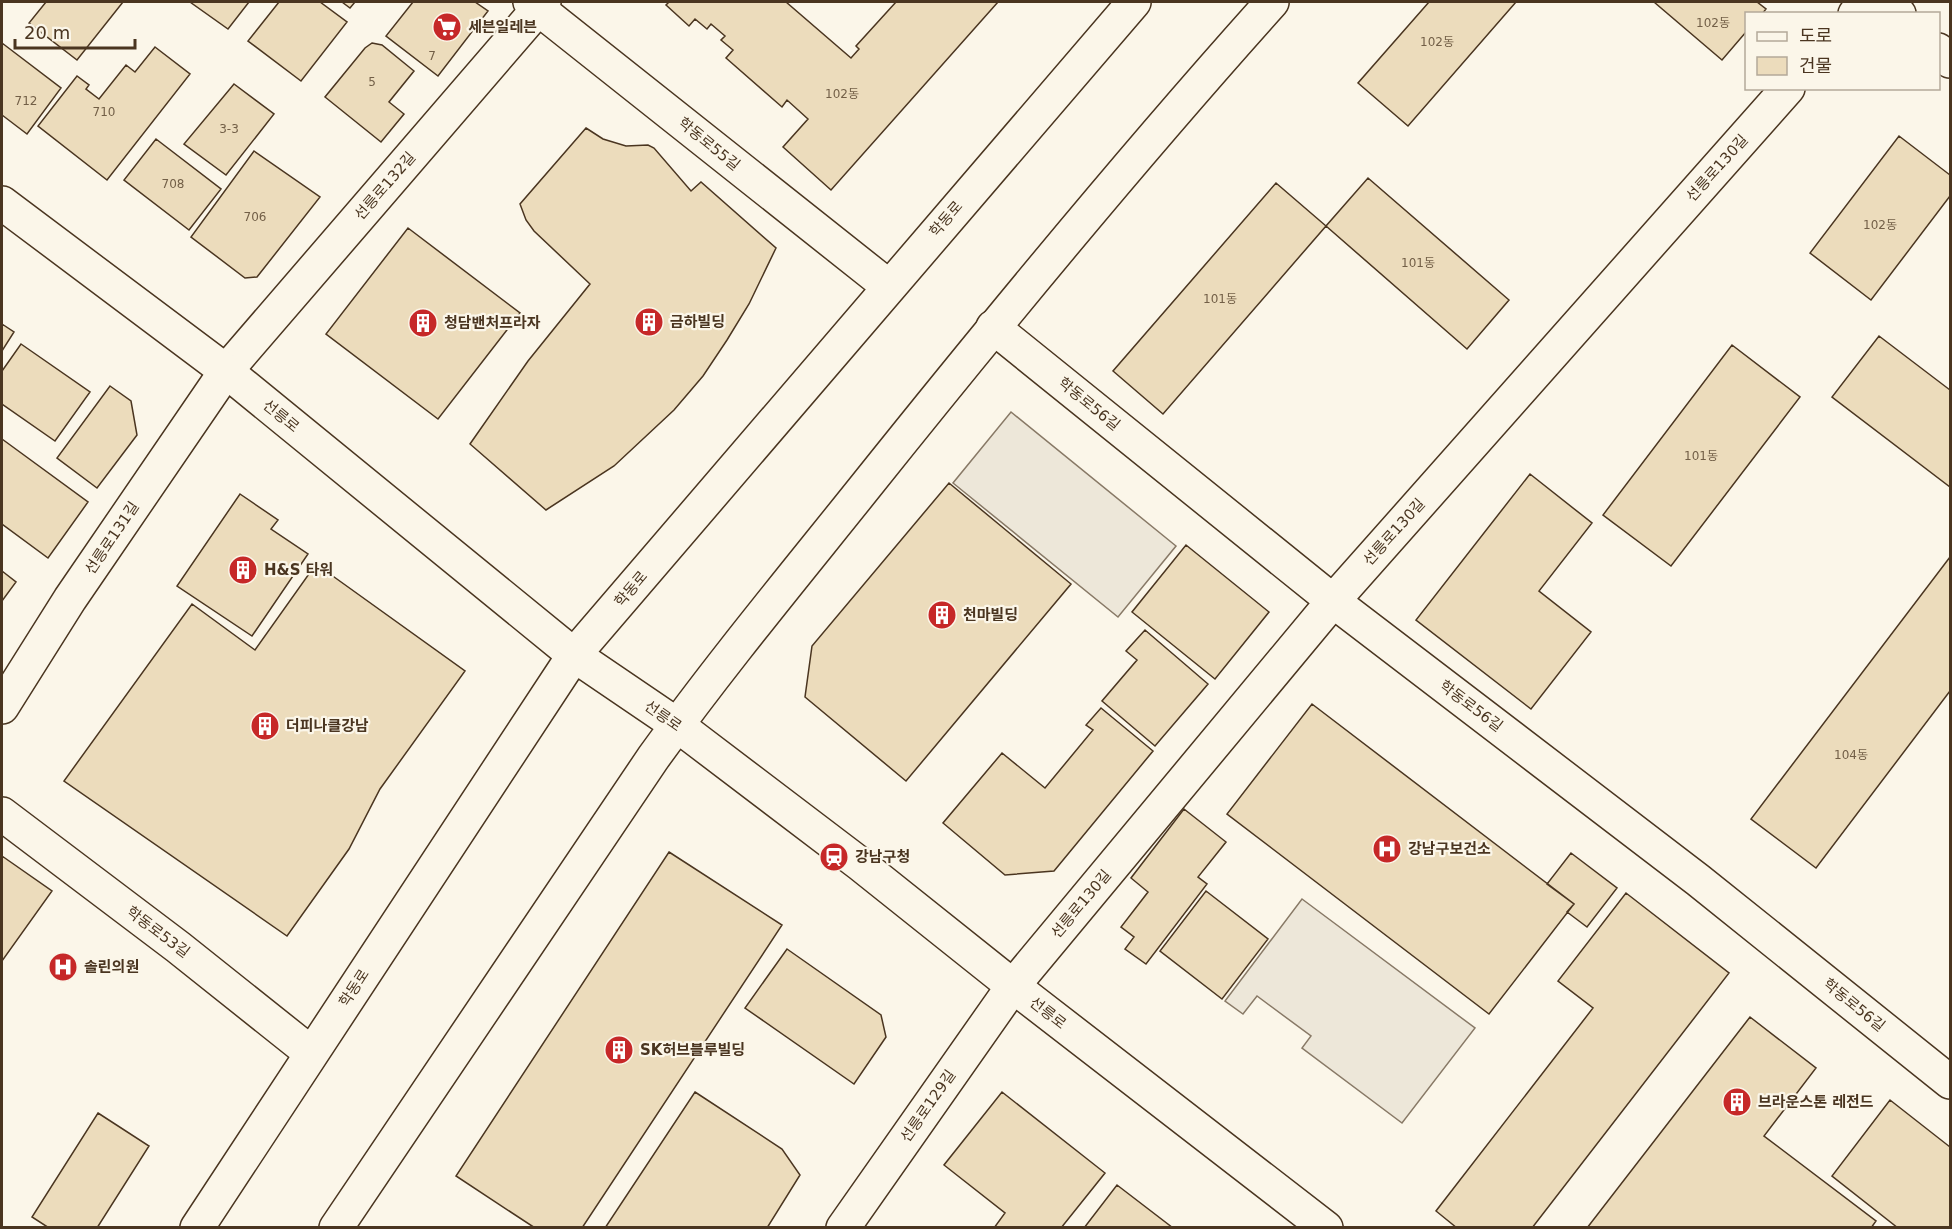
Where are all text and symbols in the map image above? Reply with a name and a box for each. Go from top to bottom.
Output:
supermarket icon: 세븐일레븐 [431,11,463,43]
scale bar [15,12,135,50]
legend [1745,12,1940,90]
house number: 102동 [1696,16,1730,30]
place label: 세븐일레븐 [468,18,537,36]
text: 20 m [24,22,70,43]
text: 도로 [1799,25,1832,46]
house number: 102동 [1420,35,1454,49]
house number: 7 [428,49,436,63]
text: 건물 [1799,55,1832,76]
house number: 5 [368,75,376,89]
house number: 102동 [825,87,859,101]
house number: 712 [15,94,37,108]
house number: 710 [93,105,115,119]
street label: 학동로55길 [674,114,744,174]
house number: 3-3 [219,122,239,136]
street label: 선릉로130길 [1682,131,1752,205]
street label: 선릉로132길 [351,148,419,224]
house number: 708 [162,177,184,191]
street label: 학동로 [926,197,966,241]
house number: 706 [244,210,266,224]
house number: 102동 [1863,218,1897,232]
house number: 101동 [1401,256,1435,270]
house number: 101동 [1203,292,1237,306]
building icon: 금하빌딩 [633,306,665,338]
building icon: 청담밴처프라자 [407,307,439,339]
place label: 금하빌딩 [670,313,725,331]
place label: 청담밴처프라자 [444,314,541,332]
street label: 학동로56길 [1054,374,1124,434]
street label: 선릉로 [259,396,303,436]
house number: 101동 [1684,449,1718,463]
street label: 선릉로130길 [1359,495,1429,569]
street label: 선릉로131길 [81,498,143,578]
building icon: H&S 타워 [227,554,259,586]
place label: H&S 타워 [264,561,333,579]
street label: 학동로 [611,567,651,611]
building icon: 천마빌딩 [926,599,958,631]
place label: 천마빌딩 [963,606,1018,624]
street label: 학동로56길 [1436,676,1506,736]
street label: 선릉로 [641,697,685,735]
building icon: 더피나클강남 [249,710,281,742]
place label: 더피나클강남 [286,717,369,735]
house number: 104동 [1834,748,1868,762]
hospital icon: 강남구보건소 [1371,833,1403,865]
place label: 강남구보건소 [1408,840,1491,858]
station icon: 강남구청 [818,841,850,873]
place label: 강남구청 [855,848,910,866]
street label: 선릉로130길 [1047,866,1115,942]
street label: 학동로53길 [123,902,193,962]
hospital icon: 솔린의원 [47,951,79,983]
place label: 솔린의원 [84,958,139,976]
street label: 학동로 [335,966,373,1010]
street label: 학동로56길 [1819,975,1889,1035]
street label: 선릉로 [1026,993,1070,1033]
building icon: SK허브블루빌딩 [603,1034,635,1066]
place label: SK허브블루빌딩 [640,1041,745,1059]
street label: 선릉로129길 [897,1066,959,1146]
building icon: 브라운스톤 레전드 [1721,1086,1753,1118]
place label: 브라운스톤 레전드 [1758,1093,1874,1111]

